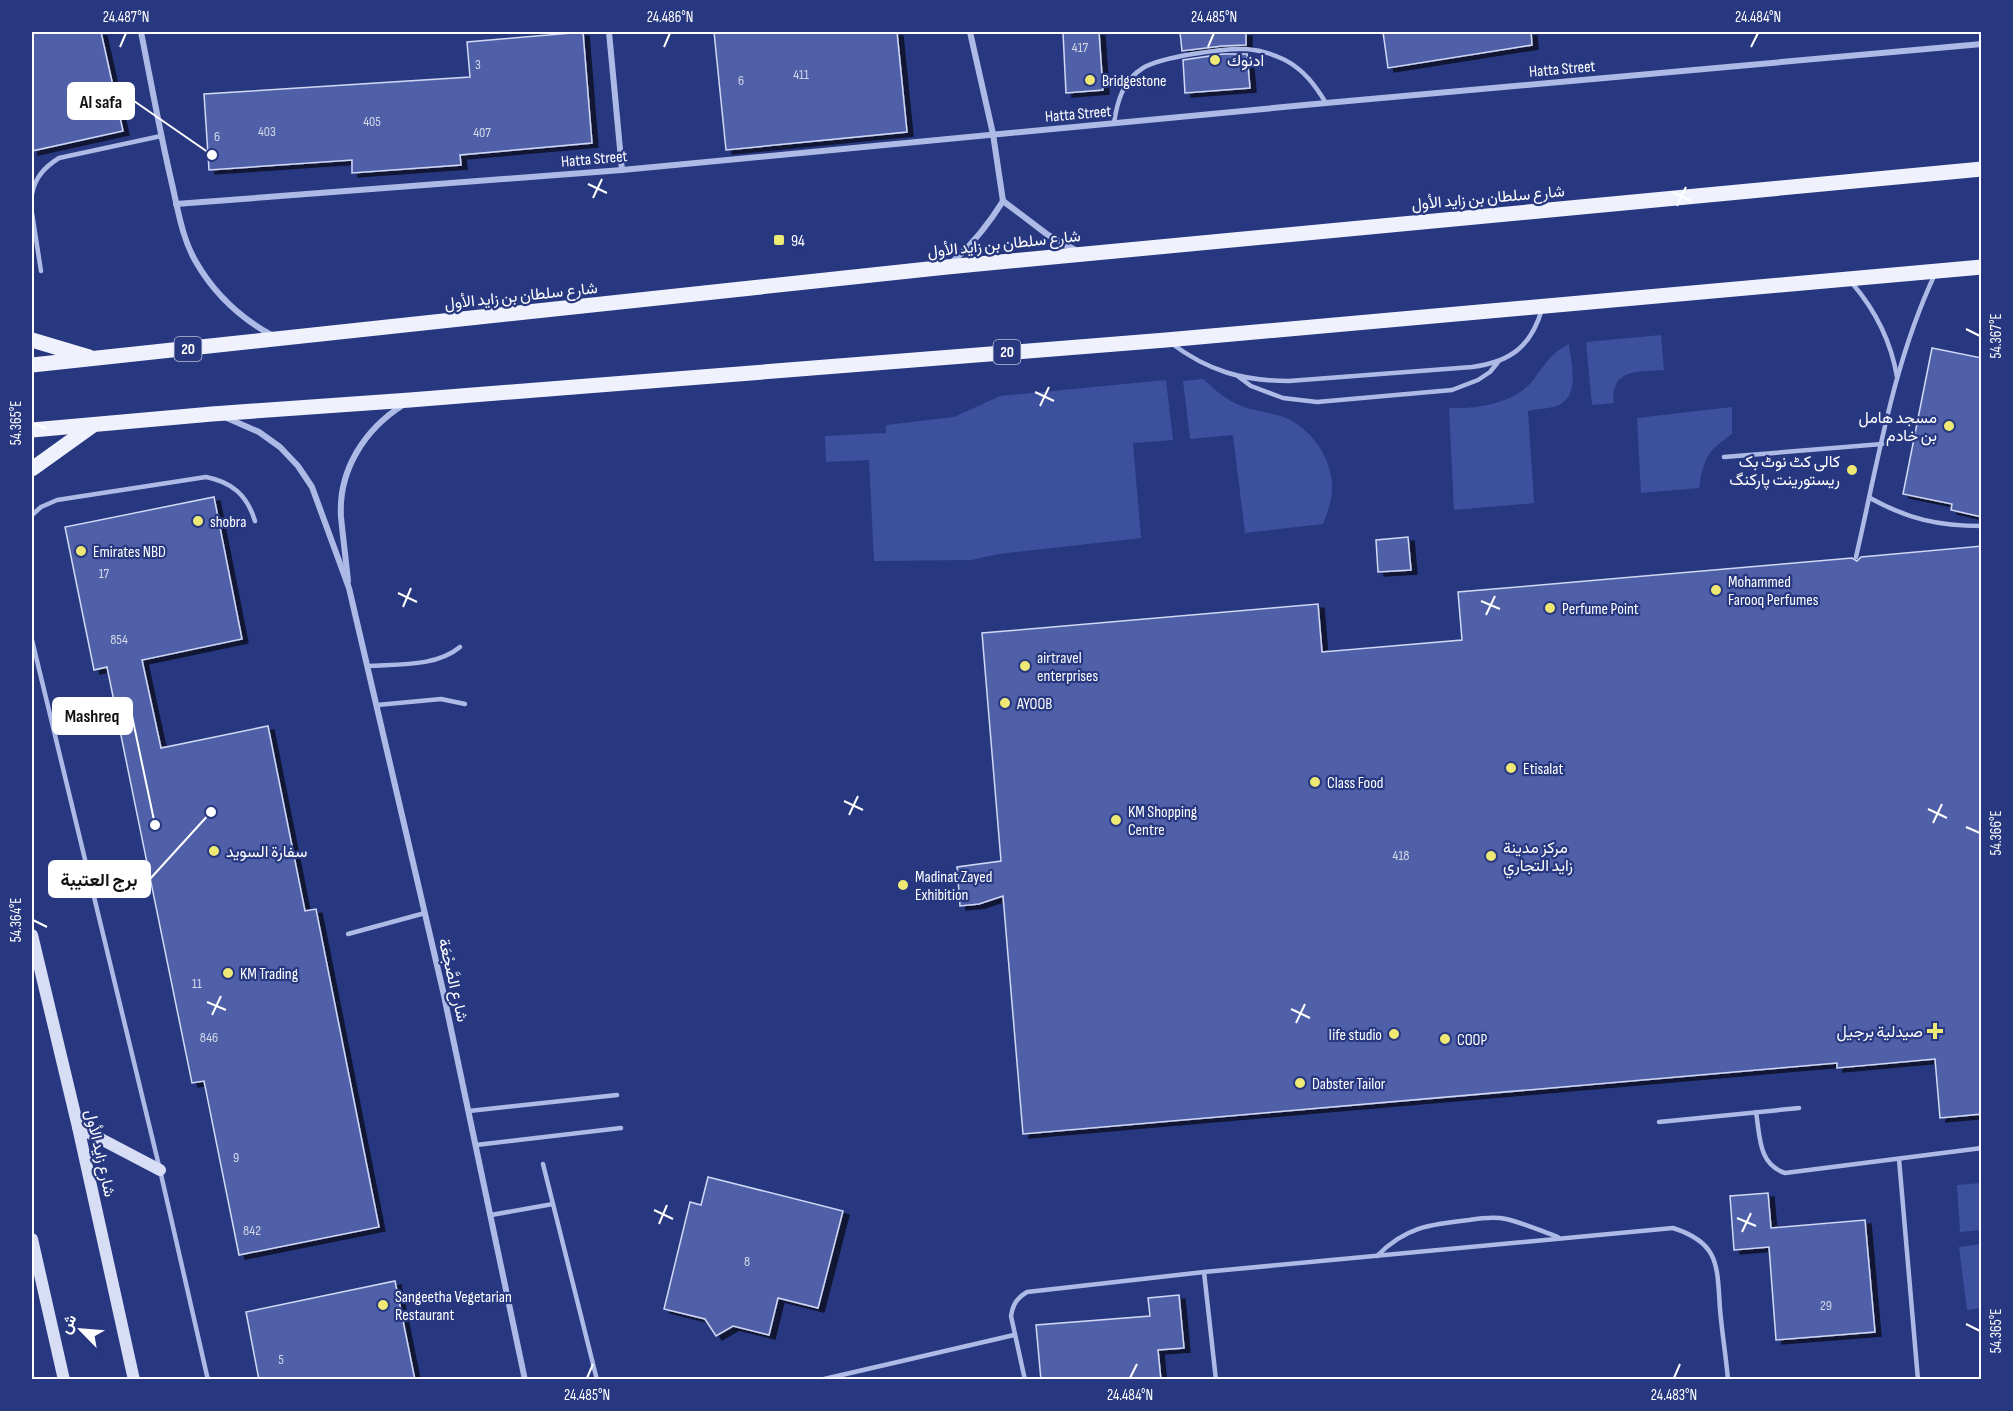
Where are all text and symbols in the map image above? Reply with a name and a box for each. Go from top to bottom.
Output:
text: 24.487°N [103,8,149,27]
text: 24.486°N [647,8,693,27]
text: 24.485°N [1191,8,1237,27]
text: 24.484°N [1735,8,1781,27]
house number: 417 [1072,39,1089,56]
place label: ادنوك [1227,52,1264,71]
marker: ادنوك [1208,53,1222,67]
house number: 3 [475,56,481,73]
street label: Hatta Street [1528,57,1596,82]
house number: 411 [793,66,809,83]
house number: 6 [738,72,744,89]
place label: Bridgestone [1102,72,1167,91]
marker: Bridgestone [1083,73,1097,87]
callout: Al safa [68,83,134,119]
text: Al safa [79,92,122,113]
street label: Hatta Street [1044,102,1112,127]
house number: 405 [363,113,381,130]
house number: 403 [258,123,276,140]
house number: 407 [473,124,491,141]
house number: 6 [214,128,220,145]
street label: Hatta Street [560,147,628,172]
street label: شارع سلطان بن زايد الأول [1411,182,1566,216]
street label: شارع سلطان بن زايد الأول [927,227,1082,263]
place label: 94 [791,232,805,251]
marker: 94 [772,233,786,247]
street label: شارع سلطان بن زايد الأول [444,279,599,315]
text: 54.367°E [1987,313,2006,359]
road number: 20 [174,337,201,361]
road number: 20 [994,340,1020,364]
text: 54.365°E [7,401,26,445]
place label: مسجد هامل بن خادم [1858,409,1937,446]
marker: مسجد هامل بن خادم [1942,419,1956,433]
place label: کالی کٹ نوٹ بک ریستورینت پارکنگ [1729,453,1840,491]
marker: کالی کٹ نوٹ بک ریستورینت پارکنگ [1845,463,1859,477]
place label: shobra [210,513,246,532]
marker: shobra [191,514,205,528]
place label: Emirates NBD [93,543,166,562]
marker: Emirates NBD [74,544,88,558]
house number: 17 [99,565,110,582]
place label: Mohammed Farooq Perfumes [1728,573,1819,610]
marker: Mohammed Farooq Perfumes [1709,583,1723,597]
place label: Perfume Point [1562,600,1639,619]
marker: Perfume Point [1543,601,1557,615]
house number: 854 [110,631,128,648]
place label: airtravel enterprises [1037,649,1099,686]
marker: airtravel enterprises [1018,659,1032,673]
place label: AYOOB [1016,695,1052,714]
marker: AYOOB [998,696,1012,710]
callout: Mashreq [53,698,132,734]
text: Mashreq [65,706,119,727]
place label: Etisalat [1523,760,1563,779]
marker: Etisalat [1504,761,1518,775]
place label: Class Food [1327,774,1384,793]
marker: Class Food [1308,775,1322,789]
place label: KM Shopping Centre [1128,803,1197,840]
text: 54.366°E [1987,810,2006,856]
marker: KM Shopping Centre [1109,813,1123,827]
place label: مركز مدينة زايد التجاري [1503,839,1573,879]
place label: سفارة السويد [226,843,307,862]
marker: سفارة السويد [207,844,221,858]
house number: 418 [1393,847,1409,864]
marker: مركز مدينة زايد التجاري [1484,849,1498,863]
callout: برج العتيبة [49,861,150,897]
place label: Madinat Zayed Exhibition [915,868,992,905]
text: برج العتيبة [60,870,138,892]
marker: Madinat Zayed Exhibition [896,878,910,892]
text: 54.364°E [7,898,26,942]
street label: شارع الصَّجْعَة [433,937,472,1024]
place label: KM Trading [240,965,298,984]
marker: KM Trading [221,966,235,980]
house number: 11 [192,975,202,992]
place label: صيدلية برجيل [1837,1023,1923,1042]
marker: صيدلية برجيل [1928,1024,1942,1038]
place label: life studio [1329,1026,1382,1045]
marker: life studio [1387,1027,1401,1041]
house number: 846 [200,1029,218,1046]
place label: COOP [1457,1031,1487,1050]
marker: COOP [1438,1032,1452,1046]
place label: Dabster Tailor [1312,1075,1386,1094]
marker: Dabster Tailor [1293,1076,1307,1090]
street label: شارع زايد الأول [79,1108,119,1199]
house number: 9 [233,1149,239,1166]
house number: 842 [243,1222,261,1239]
house number: 8 [744,1253,750,1270]
place label: Sangeetha Vegetarian Restaurant [395,1288,512,1325]
house number: 29 [1820,1297,1832,1314]
marker: Sangeetha Vegetarian Restaurant [376,1298,390,1312]
north arrow [51,1300,111,1360]
text: 54.365°E [1987,1309,2006,1353]
text: ش [56,1312,81,1337]
house number: 5 [278,1351,284,1368]
text: 24.485°N [564,1386,610,1405]
text: 24.484°N [1107,1386,1153,1405]
text: 24.483°N [1651,1386,1697,1405]

